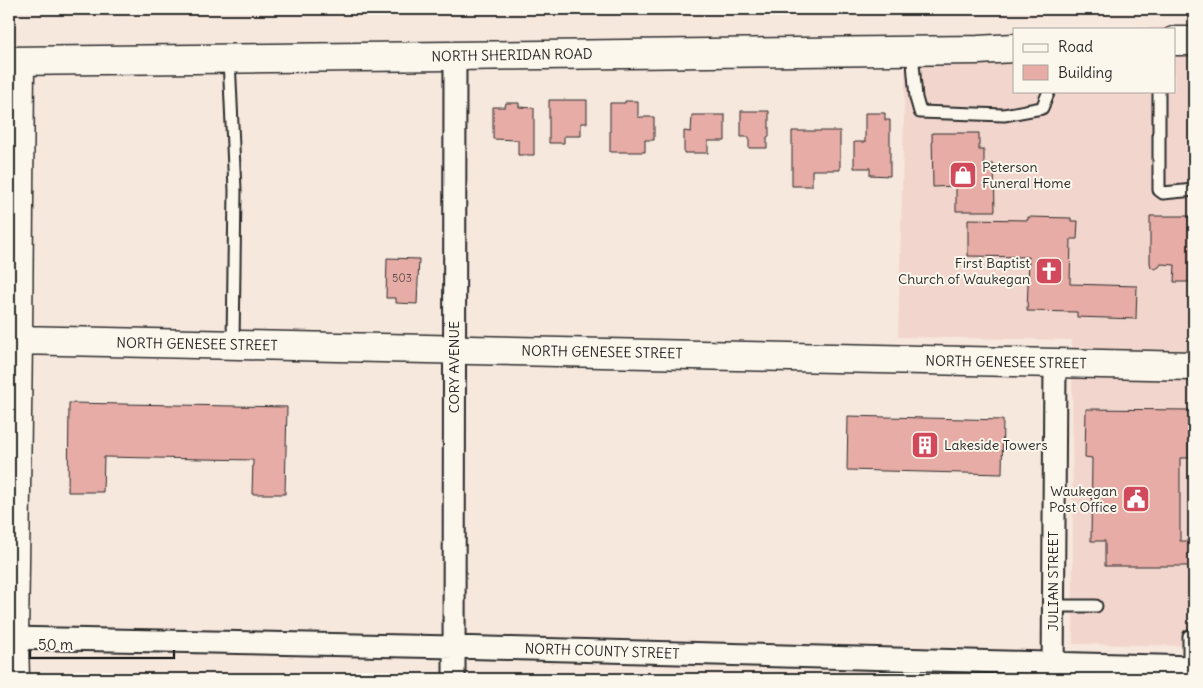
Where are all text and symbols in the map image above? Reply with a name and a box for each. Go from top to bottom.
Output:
legend [1013,28,1176,92]
text: Road [1058,37,1093,56]
street label: NORTH SHERIDAN ROAD [431,45,593,65]
text: Building [1058,63,1113,82]
place label: Peterson Funeral Home [982,158,1071,192]
shop icon: Peterson Funeral Home [948,160,978,190]
place label: First Baptist Church of Waukegan [898,254,1030,288]
church icon: First Baptist Church of Waukegan [1034,256,1064,286]
house number: 503 [392,271,412,285]
street label: CORY AVENUE [445,321,463,413]
street label: NORTH GENESEE STREET [116,334,278,354]
street label: NORTH GENESEE STREET [521,342,683,362]
street label: NORTH GENESEE STREET [925,352,1087,372]
building icon: Lakeside Towers [910,430,940,460]
place label: Lakeside Towers [944,436,1048,454]
place label: Waukegan Post Office [1049,482,1117,516]
public building icon: Waukegan Post Office [1121,484,1151,514]
street label: JULIAN STREET [1044,531,1062,631]
scale bar [30,628,174,660]
text: 50 m [38,635,73,654]
street label: NORTH COUNTY STREET [524,639,680,663]

